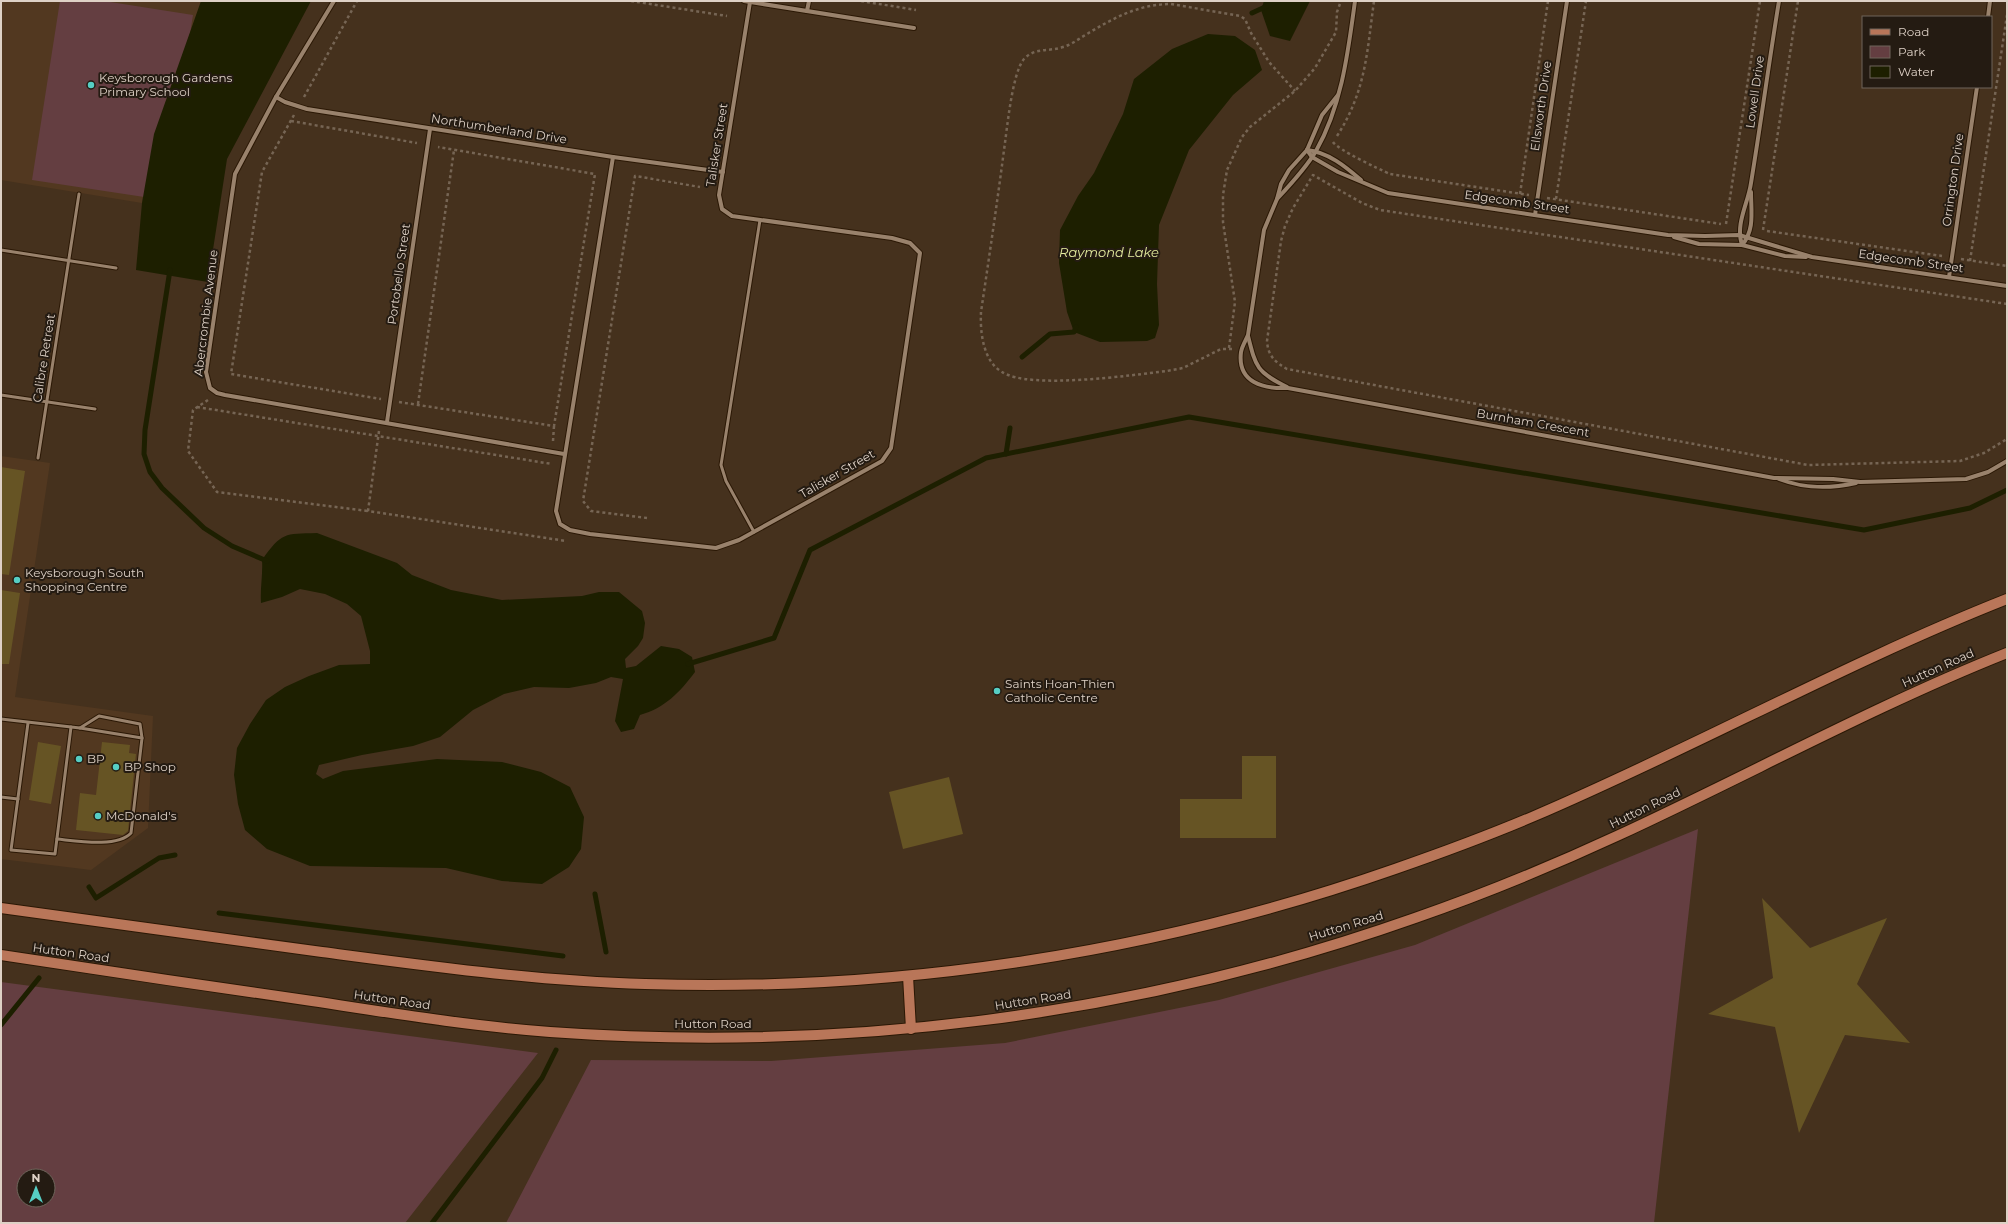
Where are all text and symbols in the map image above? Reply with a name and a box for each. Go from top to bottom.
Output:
legend [1862,16,1992,88]
text: Road [1898,24,1929,39]
text: Park [1898,44,1926,59]
street label: Lowell Drive [1742,55,1767,129]
street label: Ellsworth Drive [1527,60,1554,152]
text: Water [1898,64,1935,79]
place label: Keysborough Gardens Primary School [99,70,233,99]
marker: Keysborough Gardens Primary School [86,80,96,90]
street label: Talisker Street [703,102,731,188]
street label: Northumberland Drive [430,110,568,147]
street label: Orrington Drive [1939,132,1966,227]
street label: Edgecomb Street [1464,187,1571,216]
street label: Portobello Street [384,222,413,325]
water label: Raymond Lake [1059,244,1159,260]
street label: Edgecomb Street [1858,246,1965,275]
street label: Abercrombie Avenue [190,249,221,377]
street label: Calibre Retreat [29,312,58,403]
street label: Burnham Crescent [1476,405,1591,440]
street label: Talisker Street [796,446,877,501]
place label: Keysborough South Shopping Centre [25,565,144,594]
marker: Keysborough South Shopping Centre [12,575,22,585]
street label: Hutton Road [1899,645,1976,690]
place label: Saints Hoan-Thien Catholic Centre [1005,676,1115,705]
marker: Saints Hoan-Thien Catholic Centre [992,686,1002,696]
place label: BP [87,751,105,766]
marker: BP [74,754,84,764]
place label: BP Shop [124,759,176,774]
marker: BP Shop [111,762,121,772]
street label: Hutton Road [1607,784,1683,831]
place label: McDonald's [106,808,177,823]
marker: McDonald's [93,811,103,821]
street label: Hutton Road [1307,907,1385,944]
street label: Hutton Road [32,940,110,965]
street label: Hutton Road [994,986,1072,1013]
street label: Hutton Road [353,987,431,1012]
street label: Hutton Road [674,1016,752,1031]
north arrow [16,1168,56,1208]
text: N [32,1171,40,1185]

